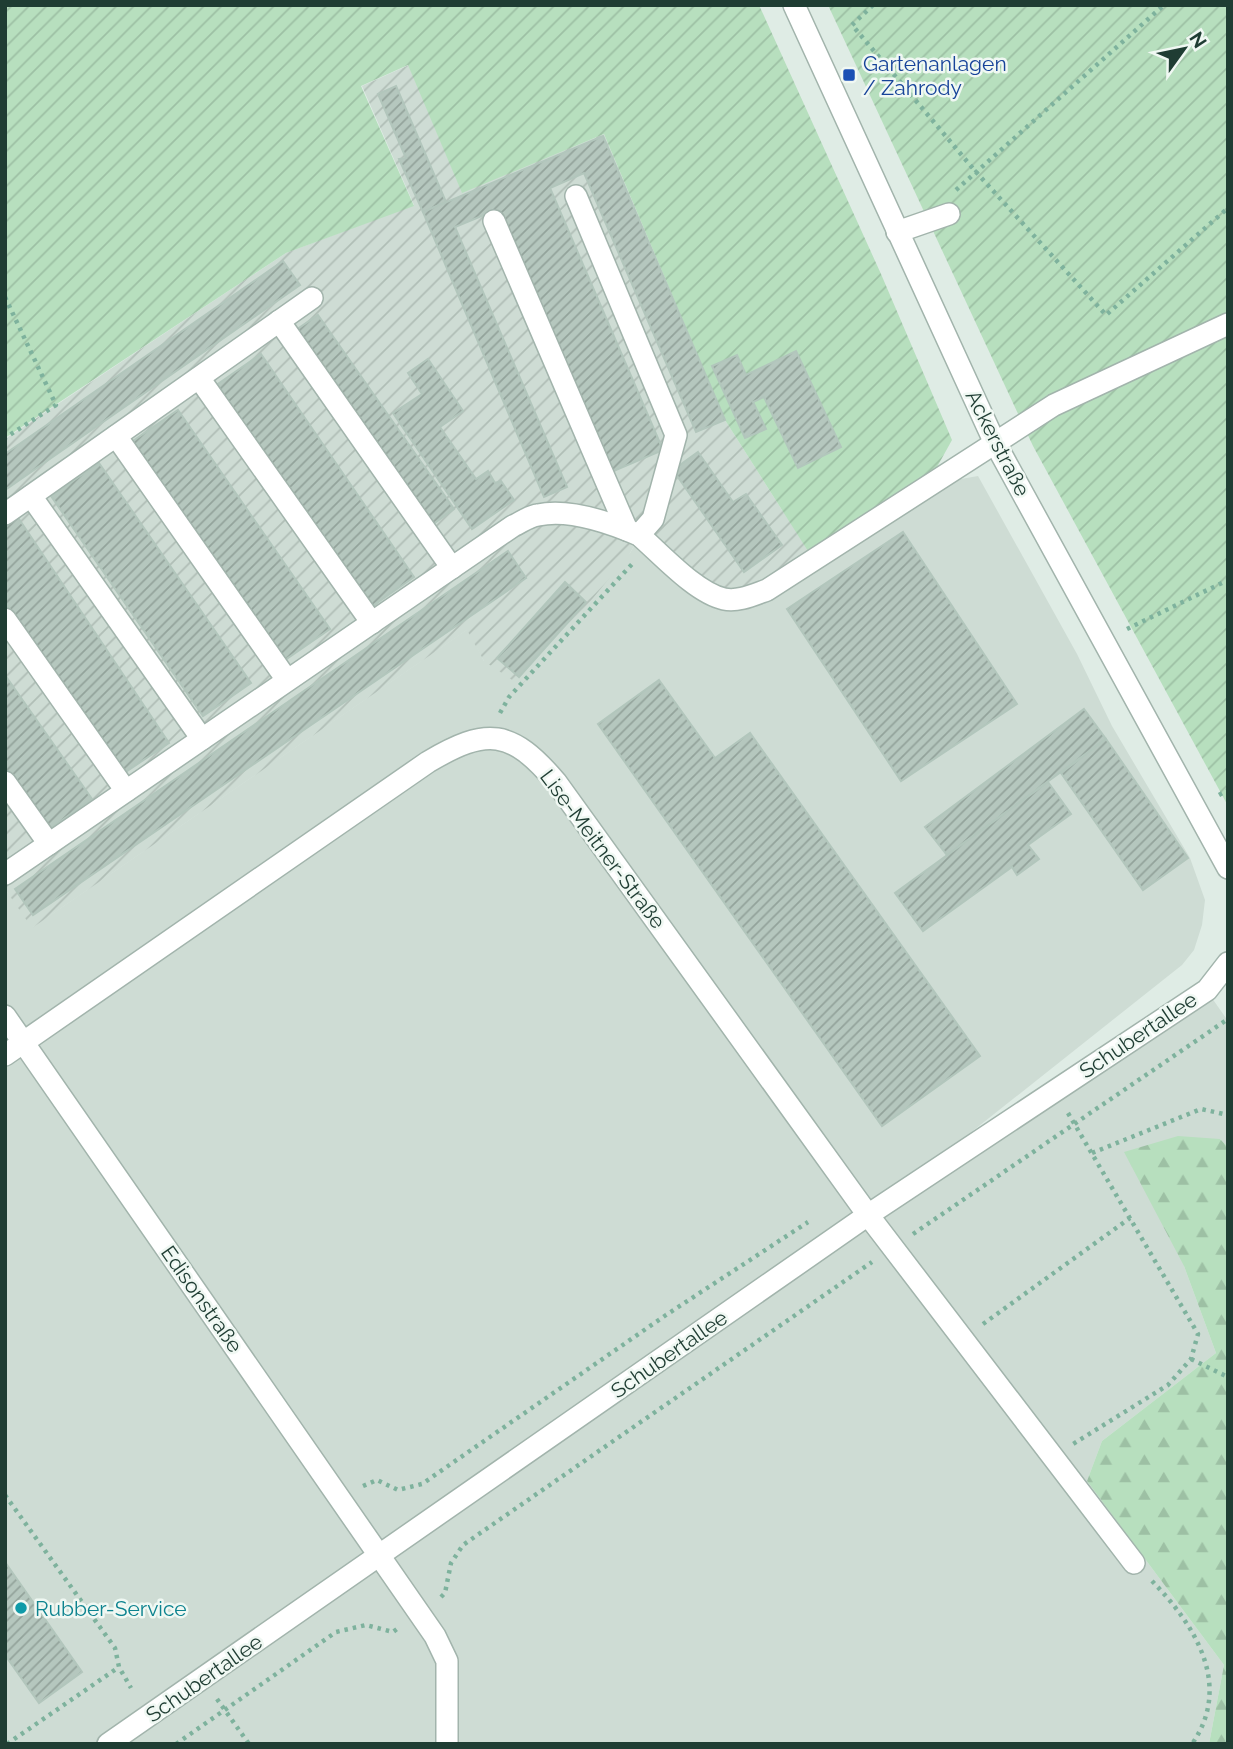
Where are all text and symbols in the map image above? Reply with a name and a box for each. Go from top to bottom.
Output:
north arrow [1149,14,1219,84]
text: N [1185,28,1211,52]
place label: Gartenanlagen / Zahrody [863,51,1007,100]
marker: Gartenanlagen / Zahrody [841,67,857,83]
street label: Ackerstraße [961,386,1035,500]
street label: Lise-Meitner-Straße [535,765,671,933]
street label: Schubertallee [1075,987,1201,1083]
street label: Edisonstraße [156,1241,248,1357]
street label: Schubertallee [606,1305,732,1403]
place label: Rubber-Service [35,1596,187,1621]
marker: Rubber-Service [13,1600,29,1616]
street label: Schubertallee [141,1629,267,1727]

